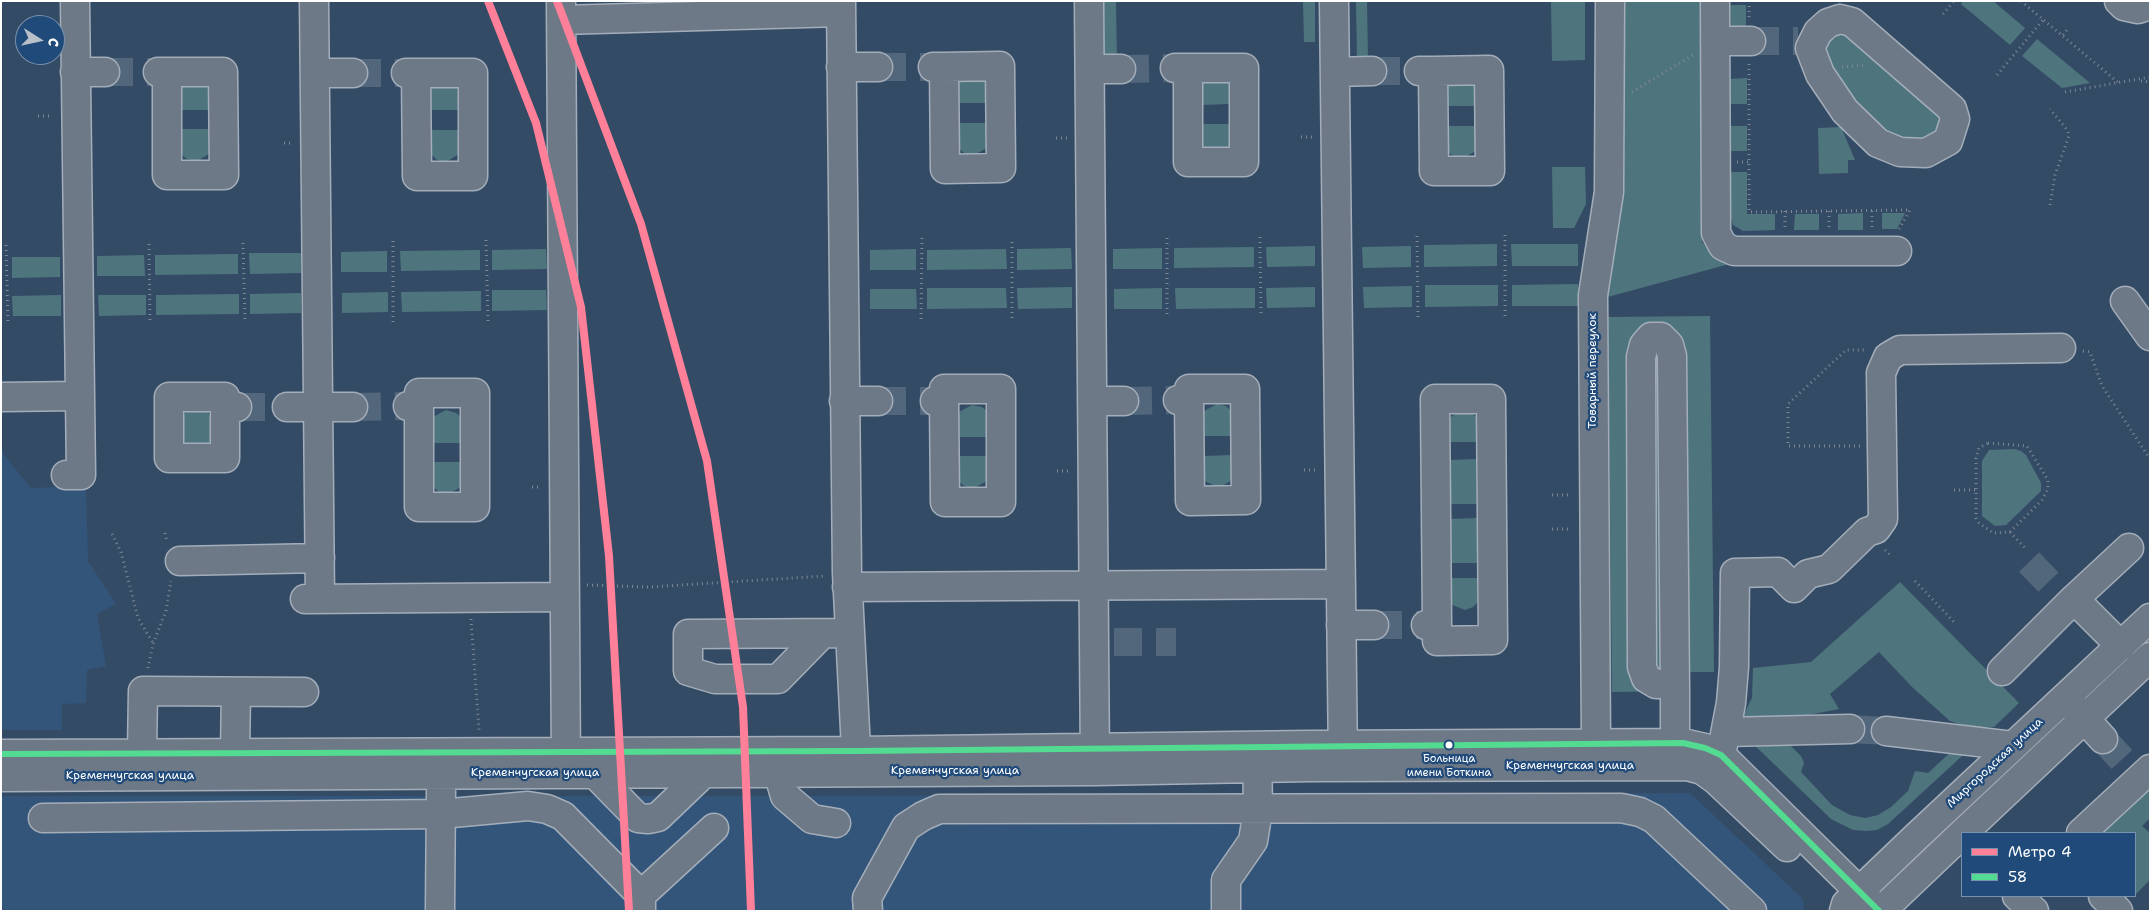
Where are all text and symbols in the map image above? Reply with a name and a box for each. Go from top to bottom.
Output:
north arrow [15,15,65,65]
text: С [44,37,63,48]
street label: Товарный переулок [1586,313,1600,429]
street label: Миргородская улица [1944,715,2046,811]
marker: Больница имени Боткина [1444,740,1454,750]
place label: Больница имени Боткина [1407,752,1491,778]
street label: Кременчугская улица [1506,759,1634,773]
street label: Кременчугская улица [891,764,1019,778]
street label: Кременчугская улица [471,766,599,780]
street label: Кременчугская улица [66,769,194,783]
legend [1961,832,2136,897]
text: Метро 4 [2008,842,2071,862]
text: 58 [2008,867,2027,887]

